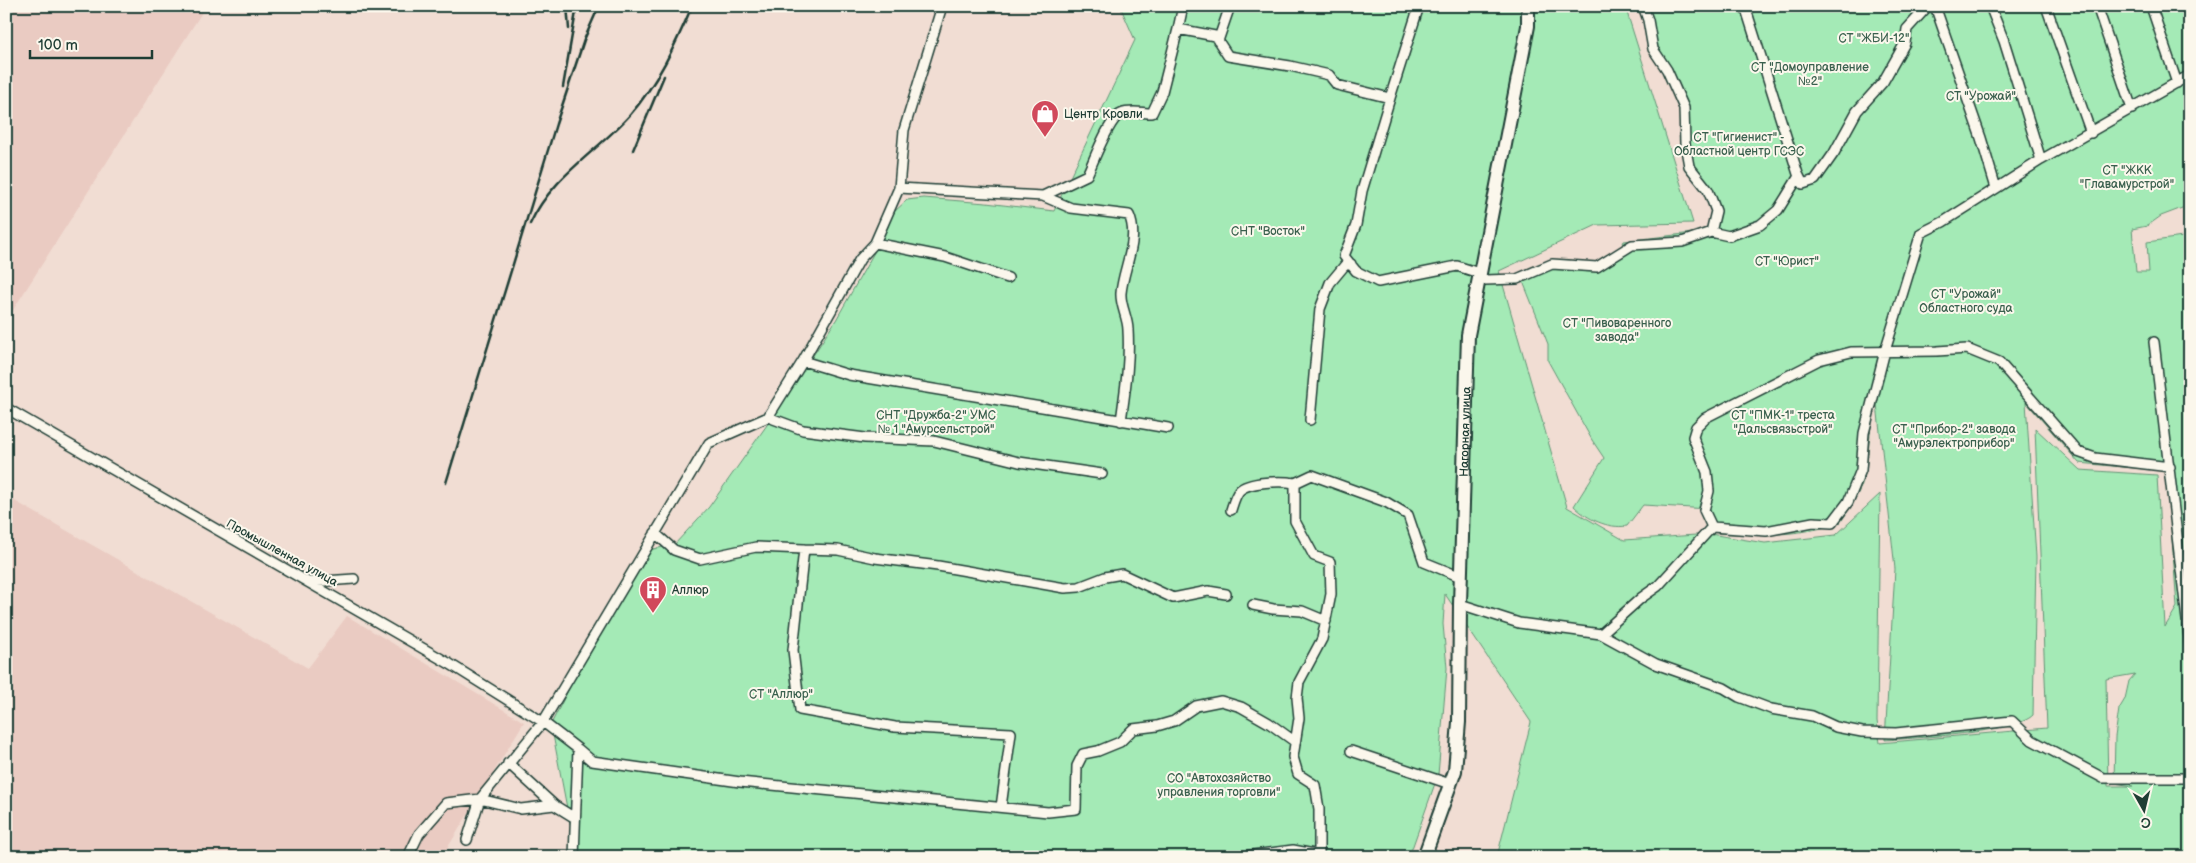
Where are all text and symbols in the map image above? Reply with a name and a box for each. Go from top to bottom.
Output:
scale bar [30,28,152,60]
park label: СТ "ЖБИ-12" [1838,31,1910,46]
text: 100 m [38,36,78,55]
park label: СТ "Домоуправление №2" [1751,60,1869,89]
park label: СТ "Урожай" [1946,89,2016,104]
shop icon: Центр Кровли [1030,99,1060,138]
place label: Центр Кровли [1064,107,1143,122]
park label: СТ "Гигиенист" - Областной центр ГСЭС [1674,130,1804,159]
park label: СТ "ЖКК "Главамурстрой" [2080,163,2174,192]
park label: СНТ "Восток" [1231,224,1305,239]
park label: СТ "Юрист" [1755,254,1819,269]
park label: СТ "Урожай" Областного суда [1919,287,2013,316]
park label: СТ "Пивоваренного завода" [1563,316,1671,345]
street label: Нагорная улица [1456,386,1474,477]
park label: СНТ "Дружба-2" УМС № 1 "Амурсельстрой" [876,408,996,437]
park label: СТ "ПМК-1" треста "Дальсвязьстрой" [1731,408,1835,437]
park label: СТ "Прибор-2" завода "Амурэлектроприбор" [1892,422,2016,451]
street label: Промышленная улица [224,516,340,590]
building icon: Аллюр [638,575,668,614]
place label: Аллюр [671,583,709,598]
park label: СТ "Аллюр" [749,687,813,702]
park label: СО "Автохозяйство управления торговли" [1158,771,1280,800]
north arrow [2118,786,2168,836]
text: С [2139,813,2152,832]

